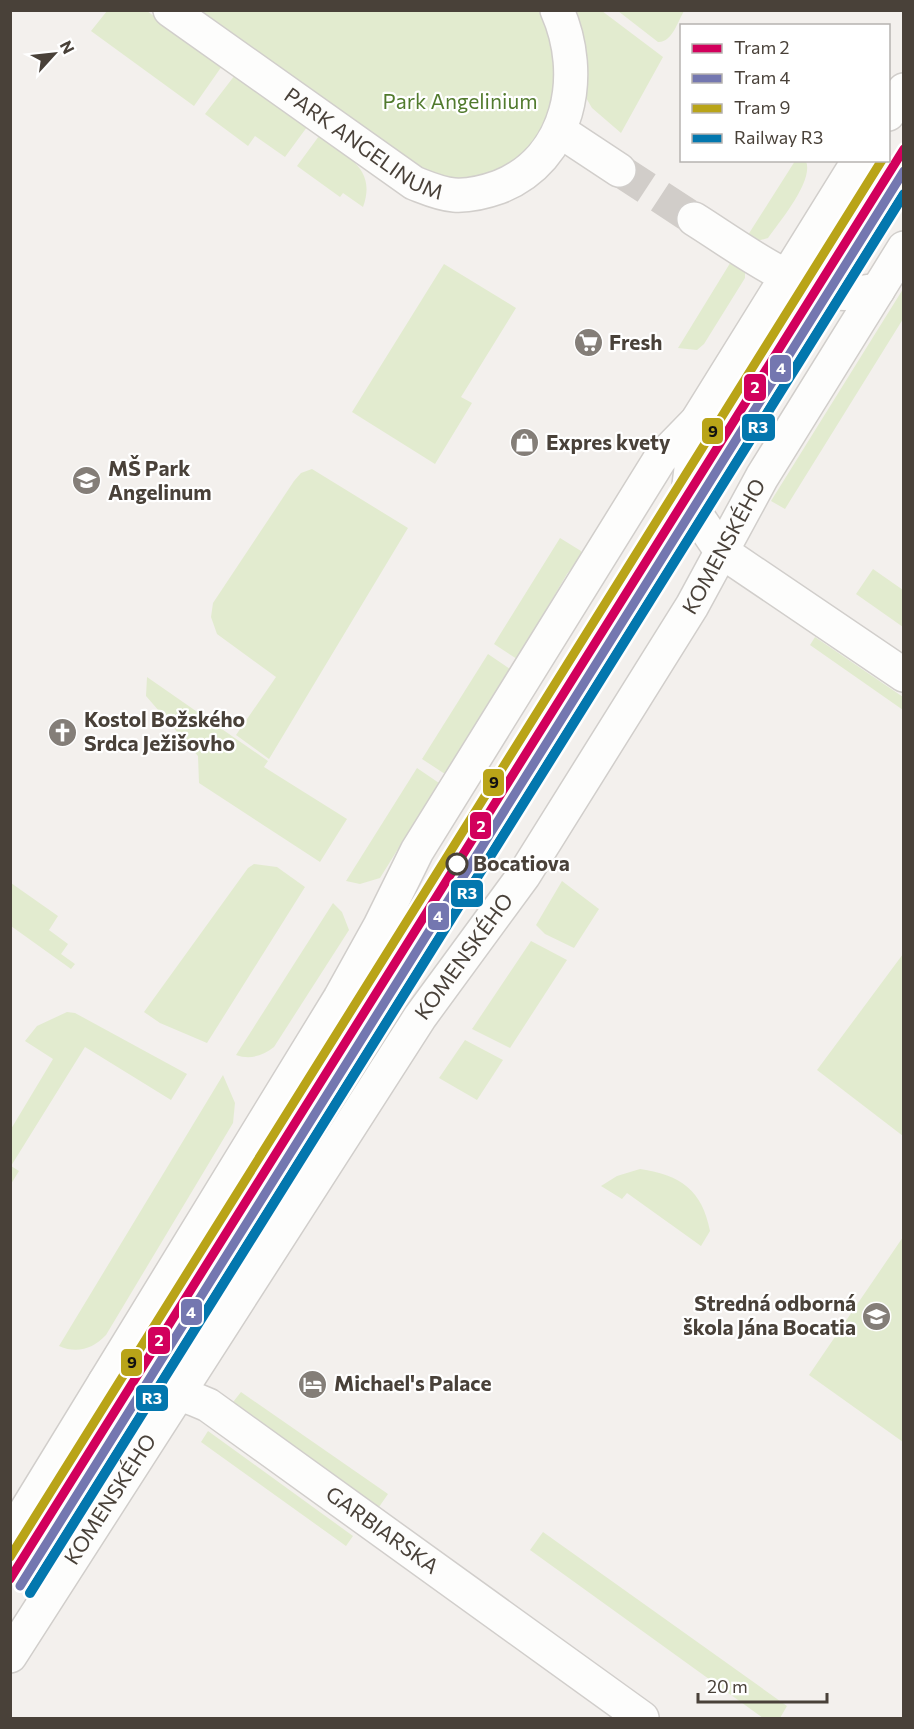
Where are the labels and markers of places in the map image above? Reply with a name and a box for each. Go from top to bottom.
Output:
supermarket icon: Fresh [572,327,604,359]
place label: Fresh [609,329,662,354]
shop icon: Expres kvety [509,427,541,459]
place label: Expres kvety [546,429,671,454]
place label: MŠ Park Angelinum [108,455,212,504]
school or university icon: MŠ Park Angelinum [71,465,103,497]
place label: Kostol Božského Srdca Ježišovho [84,706,245,755]
church icon: Kostol Božského Srdca Ježišovho [47,716,79,748]
place label: Bocatiova [473,850,570,875]
marker: Bocatiova [446,853,468,875]
place label: Stredná odborná škola Jána Bocatia [683,1290,856,1339]
school or university icon: Stredná odborná škola Jána Bocatia [861,1300,893,1332]
hotel icon: Michael's Palace [297,1368,329,1400]
place label: Michael's Palace [334,1370,492,1395]

